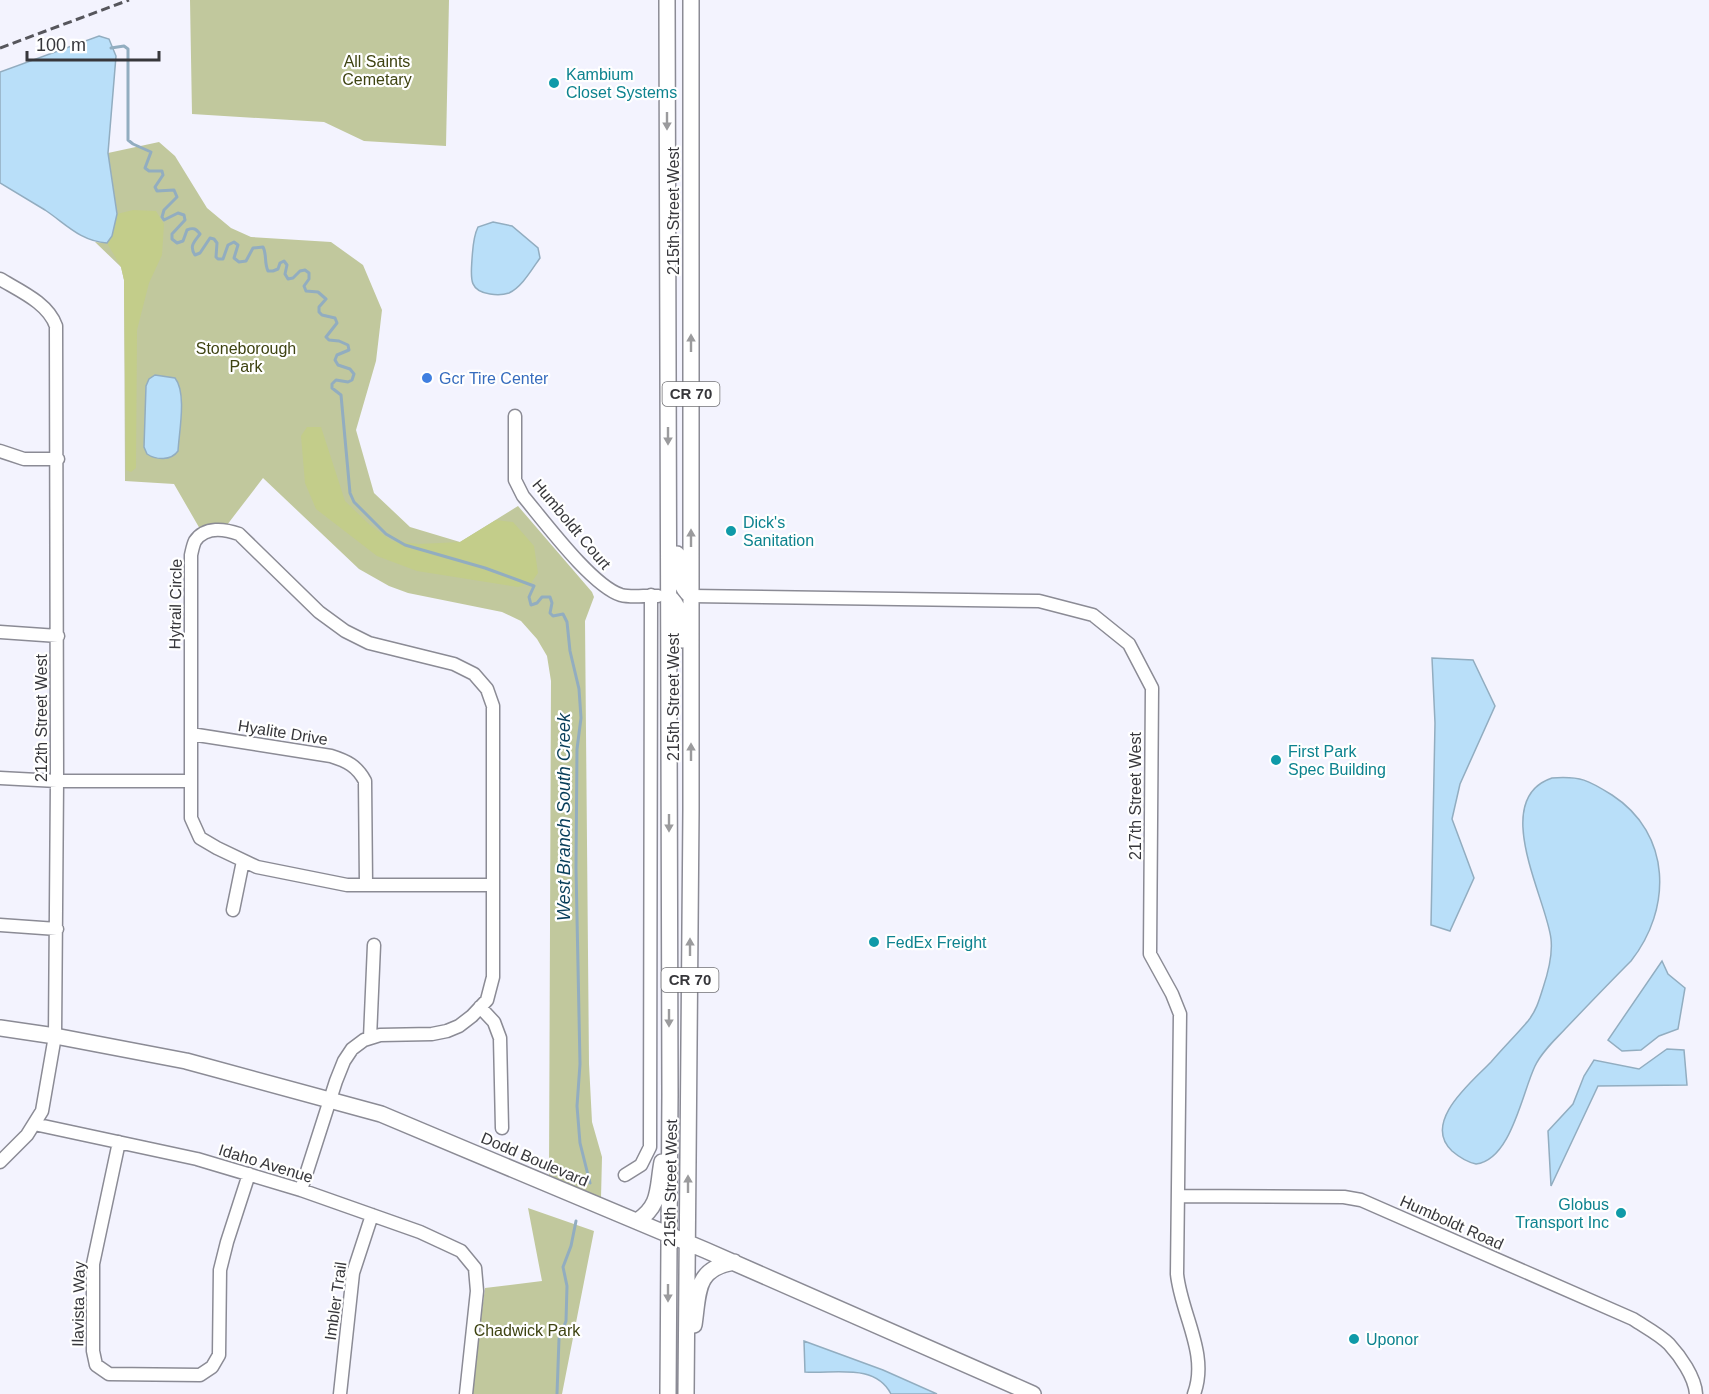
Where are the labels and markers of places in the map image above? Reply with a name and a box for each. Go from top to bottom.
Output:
place label: Kambium Closet Systems [566,66,677,101]
marker: Kambium Closet Systems [547,76,561,90]
place label: Gcr Tire Center [439,370,549,387]
marker: Gcr Tire Center [420,371,434,385]
place label: Dick's Sanitation [743,514,814,549]
marker: Dick's Sanitation [724,524,738,538]
place label: First Park Spec Building [1288,743,1386,778]
marker: First Park Spec Building [1269,753,1283,767]
place label: FedEx Freight [886,934,987,951]
marker: FedEx Freight [867,935,881,949]
place label: Globus Transport Inc [1515,1196,1609,1231]
marker: Globus Transport Inc [1614,1206,1628,1220]
place label: Uponor [1366,1331,1419,1348]
marker: Uponor [1347,1332,1361,1346]

